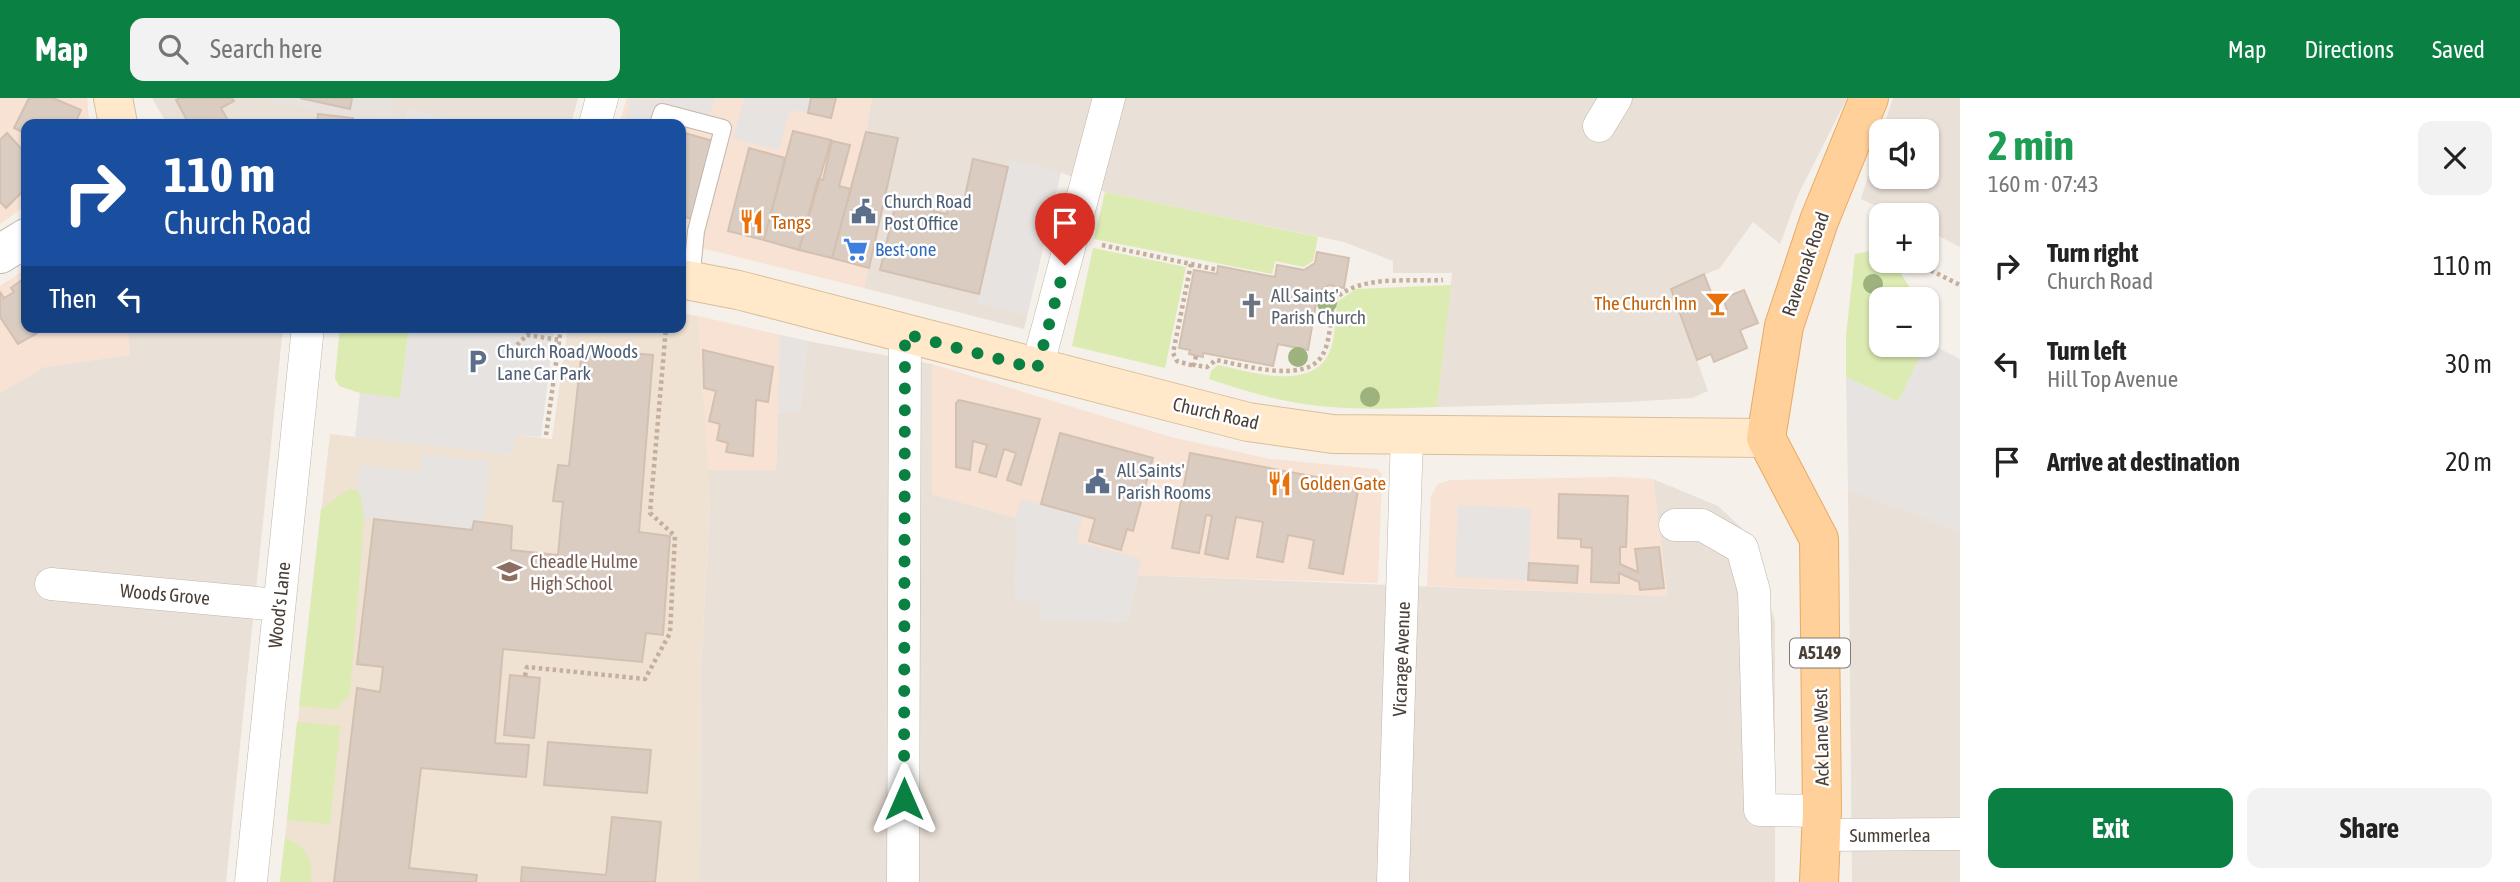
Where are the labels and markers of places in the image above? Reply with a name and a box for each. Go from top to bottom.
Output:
place label: Church Road Post Office [884,190,972,234]
pin [1035,193,1095,265]
public building icon: Church Road Post Office [850,198,878,226]
restaurant icon: Tangs [737,208,765,236]
place label: Tangs [771,211,811,233]
supermarket icon: Best-one [841,235,869,263]
place label: Best-one [875,238,936,260]
place label: All Saints' Parish Church [1271,284,1366,328]
bar icon: The Church Inn [1703,289,1731,317]
church icon: All Saints' Parish Church [1237,292,1265,320]
place label: The Church Inn [1594,292,1697,314]
place label: Church Road/Woods Lane Car Park [497,340,638,384]
parking icon: Church Road/Woods Lane Car Park [463,348,491,376]
place label: All Saints' Parish Rooms [1117,459,1211,503]
public building icon: All Saints' Parish Rooms [1083,467,1111,495]
restaurant icon: Golden Gate [1266,469,1294,497]
place label: Golden Gate [1300,472,1386,494]
place label: Cheadle Hulme High School [530,550,638,594]
school or university icon: Cheadle Hulme High School [496,558,524,586]

